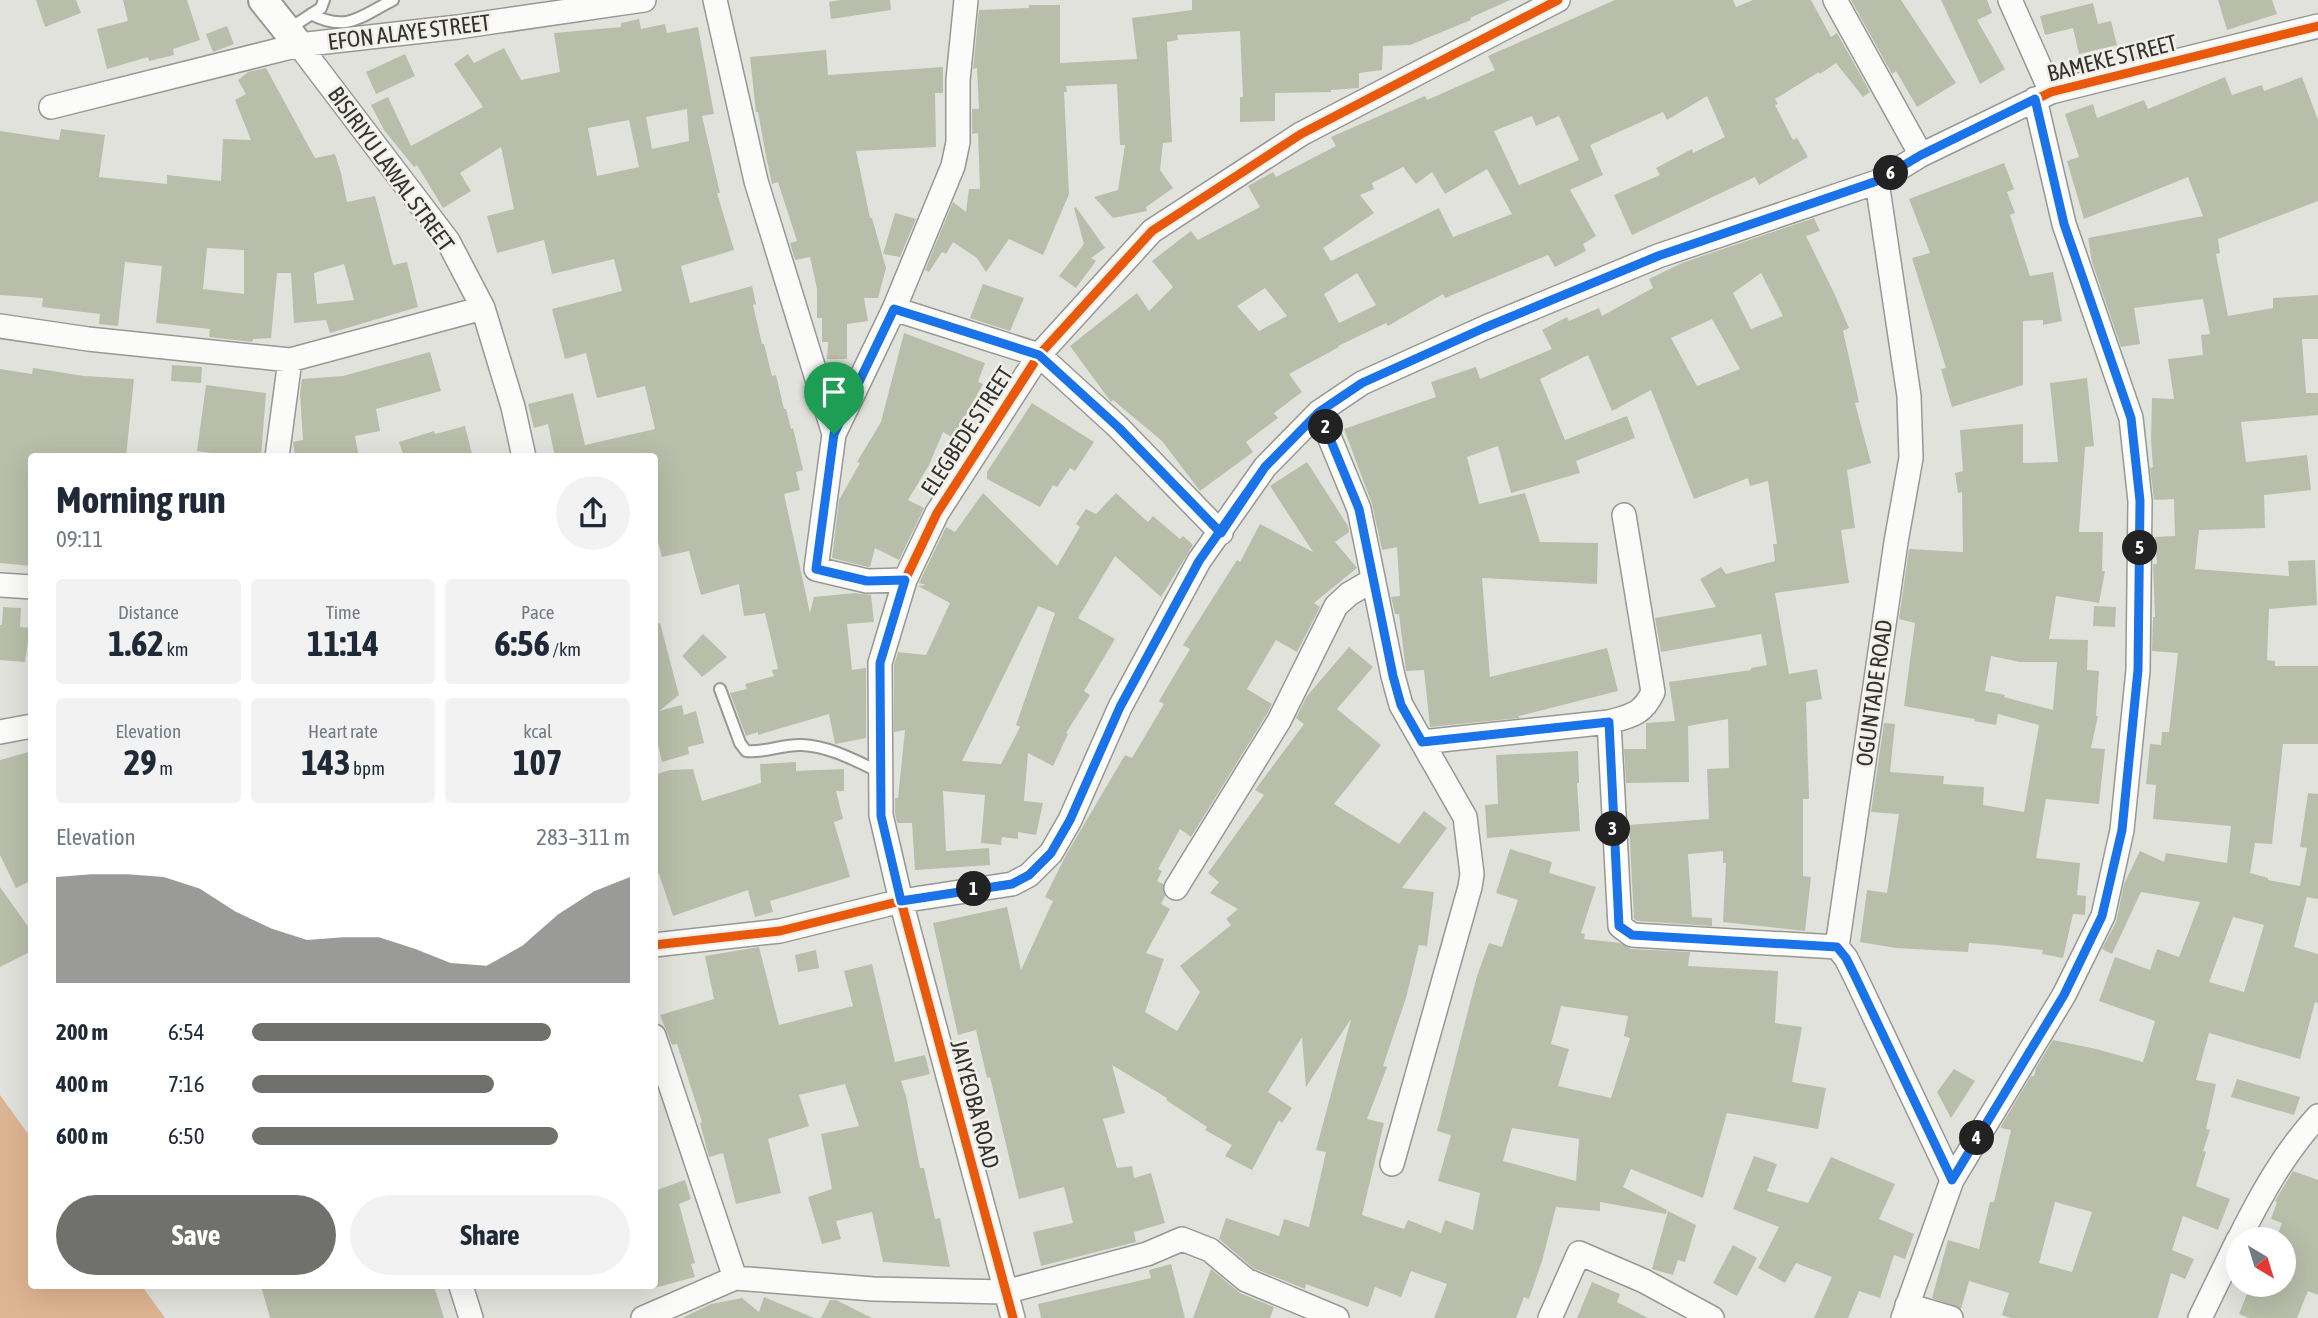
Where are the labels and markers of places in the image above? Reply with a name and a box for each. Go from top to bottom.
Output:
pin: 6 [1874,156,1909,190]
pin [804,362,864,434]
pin: 2 [1308,410,1344,444]
pin: 5 [2122,530,2158,566]
pin: 3 [1596,812,1630,846]
pin: 1 [956,872,992,906]
pin: 4 [1960,1120,1994,1156]

